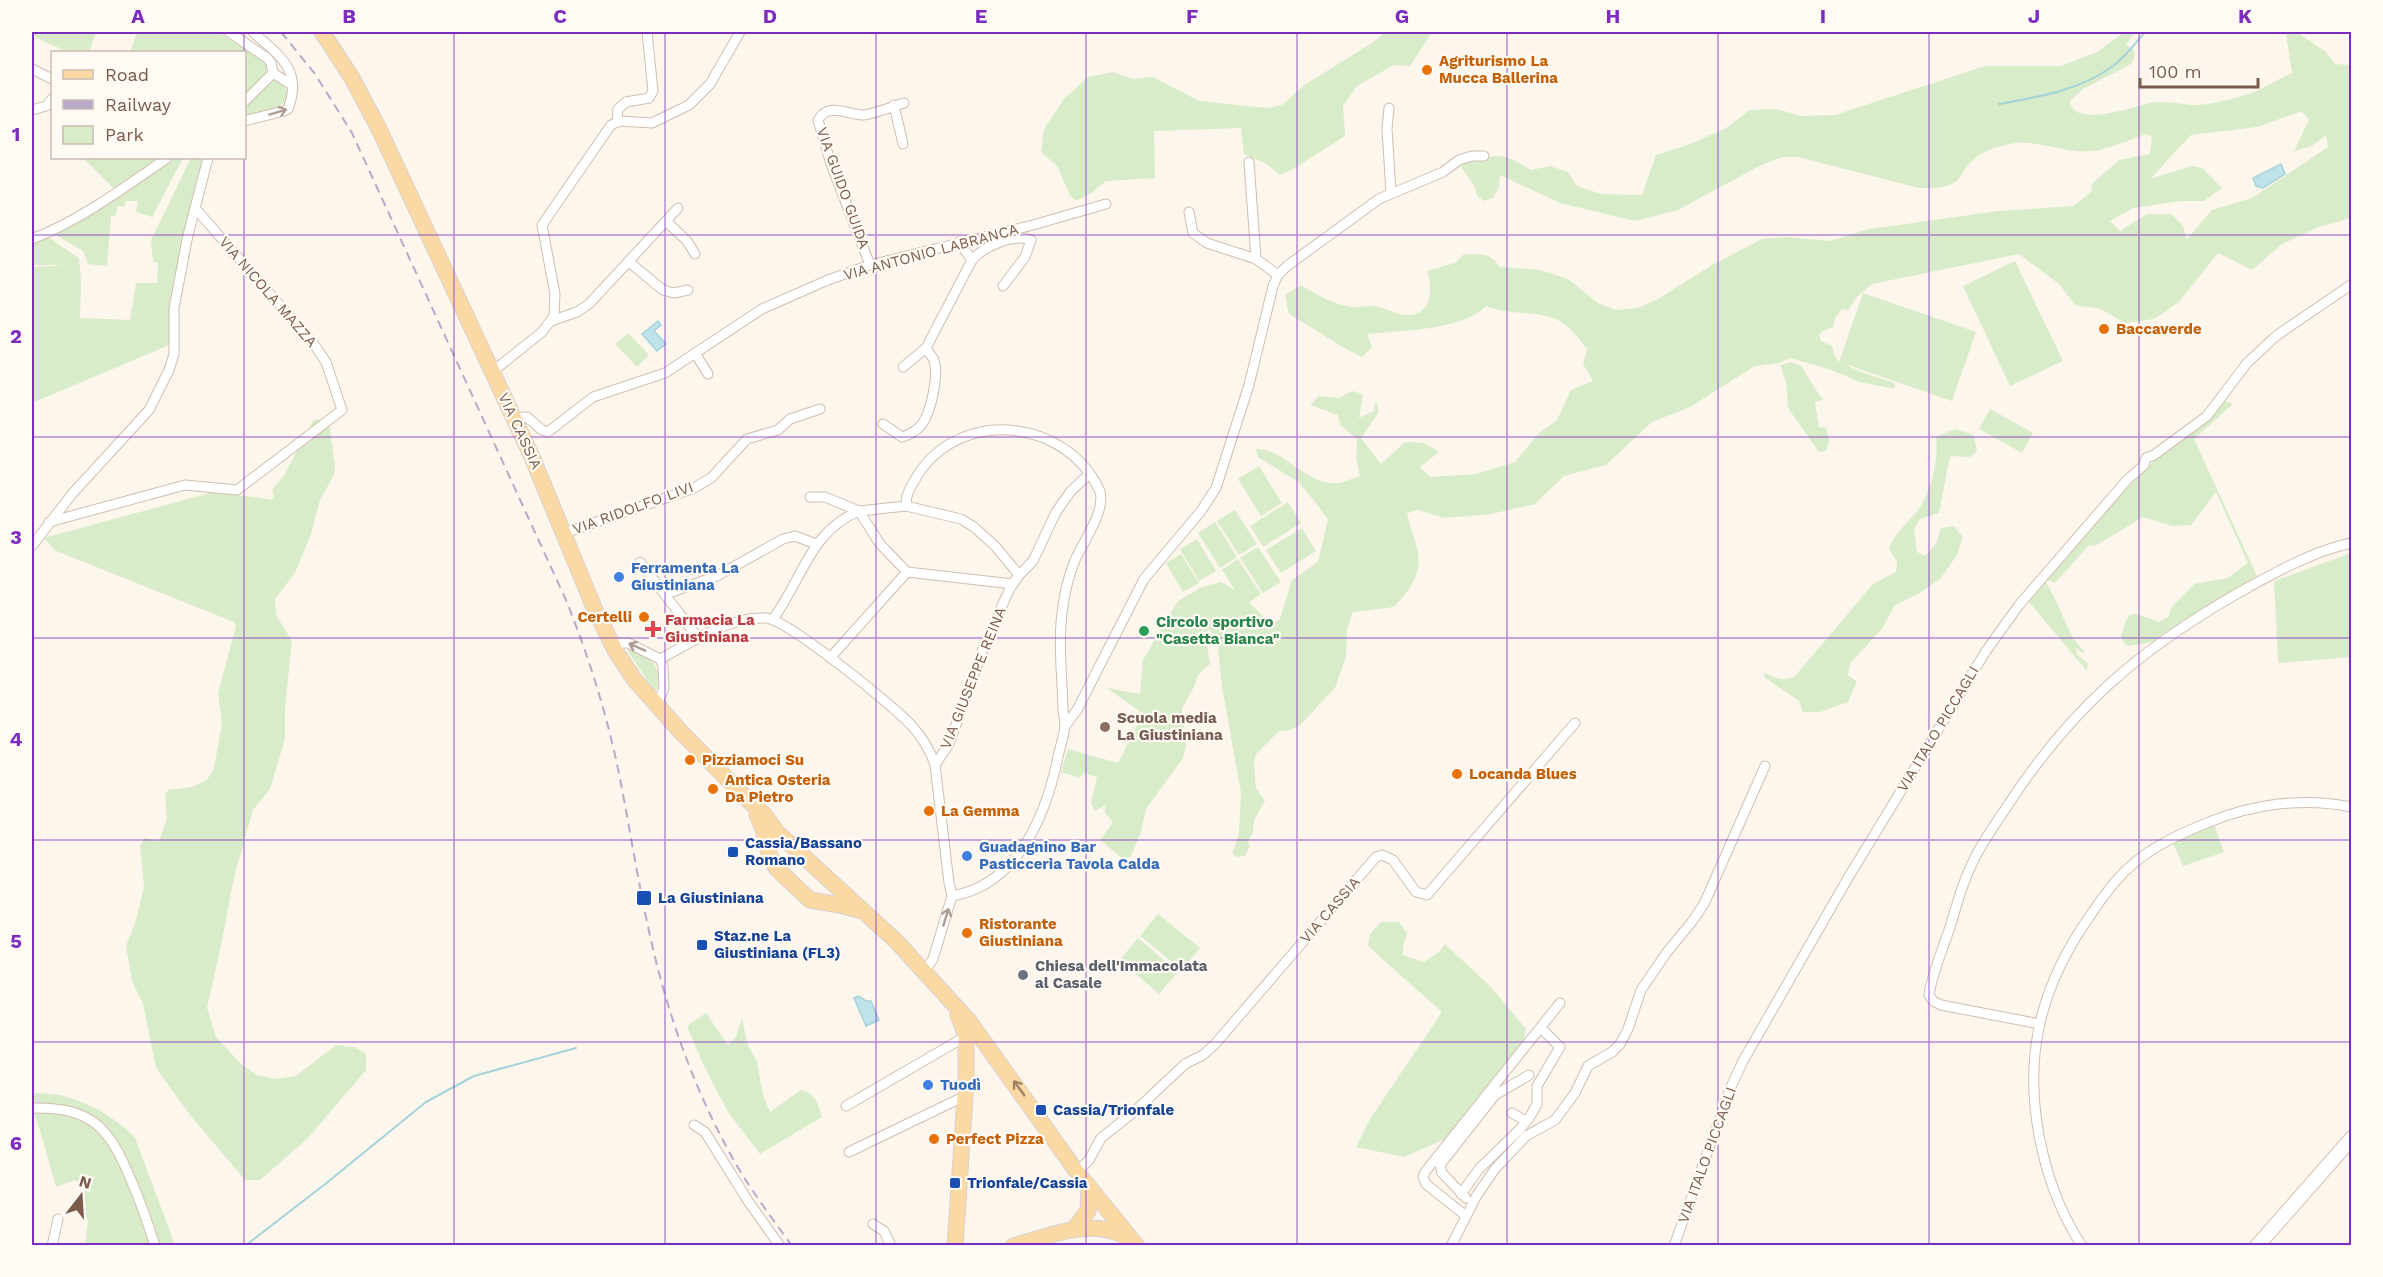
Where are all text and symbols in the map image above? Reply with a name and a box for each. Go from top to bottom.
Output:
text: A [131,4,145,28]
text: B [342,4,356,28]
text: C [553,4,567,28]
text: D [763,4,777,28]
text: E [975,4,987,28]
text: F [1186,4,1198,28]
text: G [1395,4,1409,28]
text: H [1606,4,1620,28]
text: I [1820,4,1826,28]
text: J [2028,4,2040,28]
text: K [2238,4,2252,28]
legend [51,51,246,159]
scale bar [2140,51,2258,89]
place label: Agriturismo La Mucca Ballerina [1439,52,1558,87]
text: 100 m [2149,61,2202,82]
marker: Agriturismo La Mucca Ballerina [1420,63,1434,77]
text: Road [105,64,149,85]
text: Railway [105,94,172,115]
one-way arrow [268,106,287,117]
text: 1 [12,122,20,146]
text: Park [105,124,144,145]
street label: VIA GUIDO GUIDA [813,125,873,251]
street label: VIA ANTONIO LABRANCA [842,220,1021,284]
street label: VIA NICOLA MAZZA [215,233,321,351]
place label: Baccaverde [2116,320,2202,338]
marker: Baccaverde [2097,322,2111,336]
text: 2 [10,324,22,348]
street label: VIA CASSIA [494,390,546,472]
street label: VIA RIDOLFO LIVI [570,478,696,538]
text: 3 [10,525,22,549]
place label: Ferramenta La Giustiniana [631,559,739,594]
marker: Ferramenta La Giustiniana [612,570,626,584]
street label: VIA GIUSEPPE REINA [936,604,1010,752]
place label: Certelli [577,608,632,626]
marker: Certelli [637,610,651,624]
place label: Farmacia La Giustiniana [665,611,755,646]
place label: Circolo sportivo "Casetta Bianca" [1156,613,1280,648]
marker: Farmacia La Giustiniana [646,622,660,636]
marker: Circolo sportivo "Casetta Bianca" [1137,624,1151,638]
one-way arrow [628,641,646,652]
street label: VIA ITALO PICCAGLI [1893,663,1983,795]
place label: Scuola media La Giustiniana [1117,709,1223,744]
marker: Scuola media La Giustiniana [1098,720,1112,734]
text: 4 [10,727,23,751]
place label: Pizziamoci Su [702,751,804,769]
marker: Pizziamoci Su [683,753,697,767]
place label: Locanda Blues [1469,765,1577,783]
marker: Locanda Blues [1450,767,1464,781]
place label: Antica Osteria Da Pietro [725,771,831,806]
marker: Antica Osteria Da Pietro [706,782,720,796]
place label: La Gemma [941,802,1020,820]
marker: La Gemma [922,804,936,818]
place label: Cassia/Bassano Romano [745,834,862,869]
place label: Guadagnino Bar Pasticceria Tavola Calda [979,838,1160,873]
marker: Cassia/Bassano Romano [726,845,740,859]
marker: Guadagnino Bar Pasticceria Tavola Calda [960,849,974,863]
street label: VIA CASSIA [1296,873,1364,947]
marker: La Giustiniana [635,889,653,907]
place label: La Giustiniana [658,889,764,907]
one-way arrow [941,908,952,927]
place label: Ristorante Giustiniana [979,915,1063,950]
marker: Ristorante Giustiniana [960,926,974,940]
place label: Staz.ne La Giustiniana (FL3) [714,927,841,962]
text: 5 [10,929,22,953]
marker: Staz.ne La Giustiniana (FL3) [695,938,709,952]
place label: Chiesa dell'Immacolata al Casale [1035,957,1208,992]
marker: Chiesa dell'Immacolata al Casale [1016,968,1030,982]
place label: Tuodì [940,1076,981,1094]
marker: Tuodì [921,1078,935,1092]
one-way arrow [1012,1081,1025,1097]
street label: VIA ITALO PICCAGLI [1674,1084,1740,1226]
place label: Cassia/Trionfale [1053,1101,1174,1119]
marker: Cassia/Trionfale [1034,1103,1048,1117]
place label: Perfect Pizza [946,1130,1044,1148]
text: 6 [10,1131,22,1155]
marker: Perfect Pizza [927,1132,941,1146]
north arrow [51,1166,111,1226]
text: N [77,1171,94,1193]
place label: Trionfale/Cassia [967,1174,1088,1192]
marker: Trionfale/Cassia [948,1176,962,1190]

